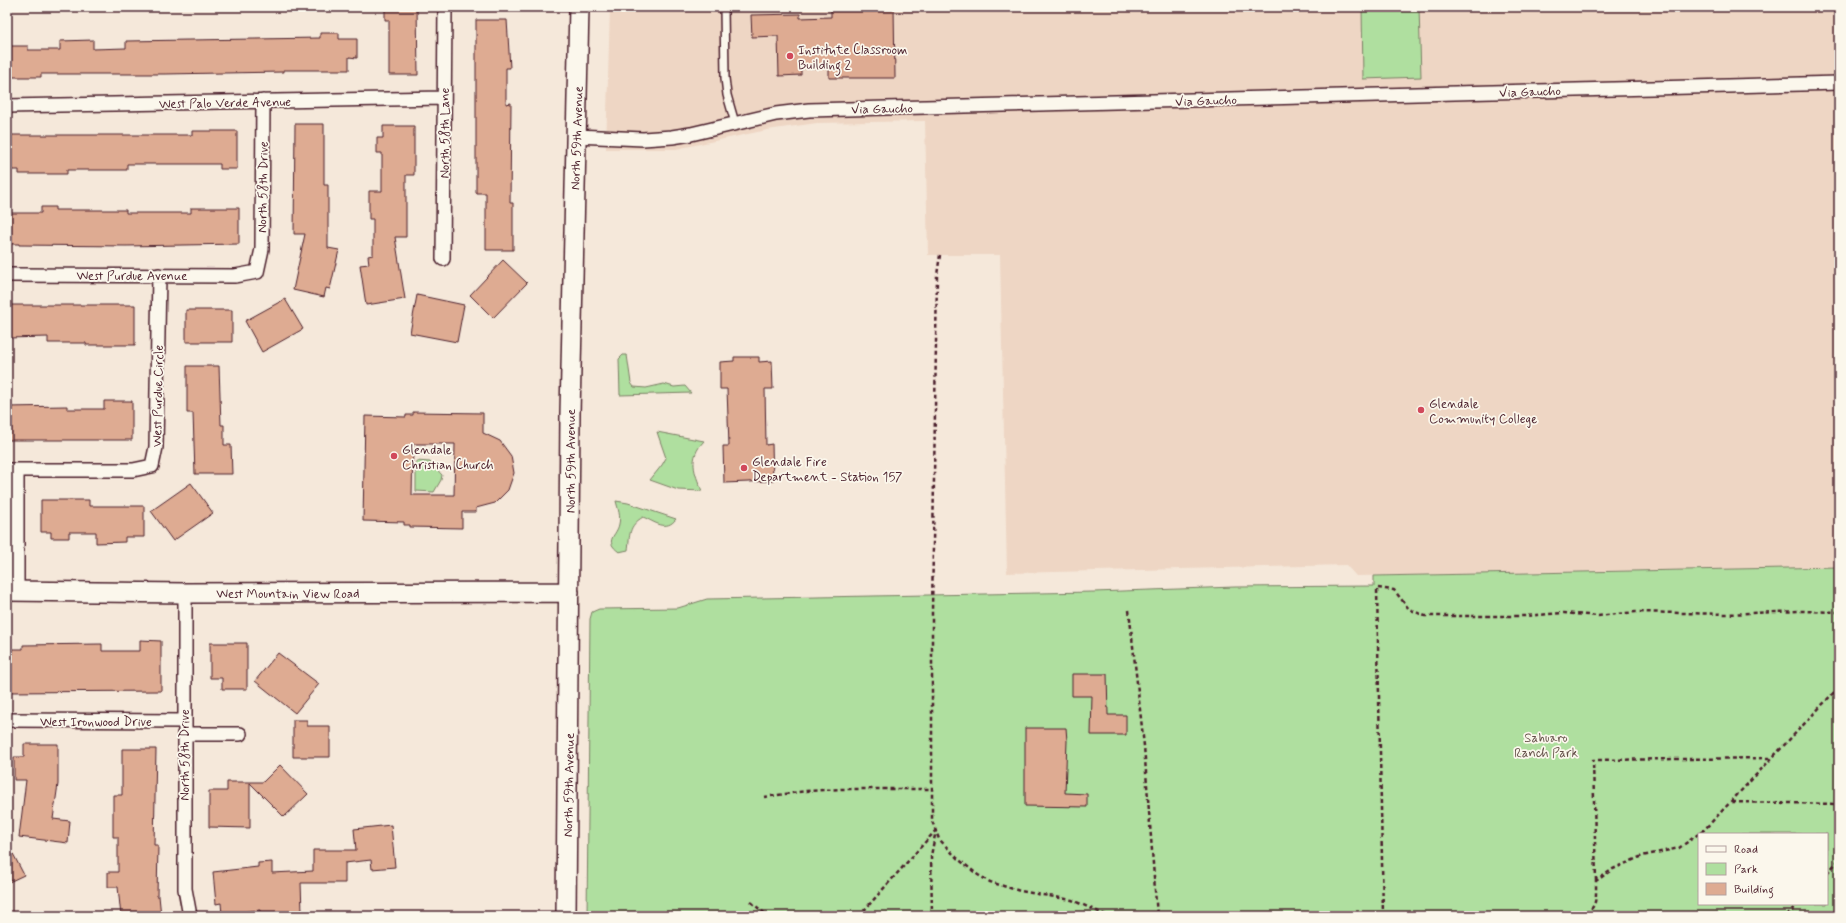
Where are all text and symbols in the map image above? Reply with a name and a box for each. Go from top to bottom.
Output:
place label: Institute Classroom Building 2 [798,42,907,76]
marker: Institute Classroom Building 2 [785,51,795,61]
street label: Via Gaucho [1499,83,1562,102]
street label: North 59th Avenue [567,86,588,191]
street label: North 58th Lane [437,87,454,178]
street label: Via Gaucho [1175,92,1238,111]
street label: West Palo Verde Avenue [159,94,291,113]
street label: Via Gaucho [851,100,914,119]
street label: North 58th Drive [254,141,273,233]
street label: West Purdue Avenue [77,268,187,285]
street label: West Purdue Circle [149,345,168,447]
place label: Glendale Community College [1429,396,1537,428]
marker: Glendale Community College [1416,405,1426,415]
street label: North 59th Avenue [563,409,580,513]
place label: Glendale Christian Church [402,442,494,474]
marker: Glendale Christian Church [389,451,399,461]
place label: Glendale Fire Department - Station 157 [752,454,903,486]
marker: Glendale Fire Department - Station 157 [739,463,749,473]
street label: West Mountain View Road [216,586,360,603]
street label: North 58th Drive [177,709,194,801]
street label: West Ironwood Drive [40,714,152,731]
park label: Sahuaro Ranch Park [1514,730,1578,762]
street label: North 59th Avenue [560,733,579,837]
legend [1698,833,1828,905]
text: Road [1734,842,1758,858]
text: Park [1734,862,1758,878]
text: Building [1734,882,1774,899]

